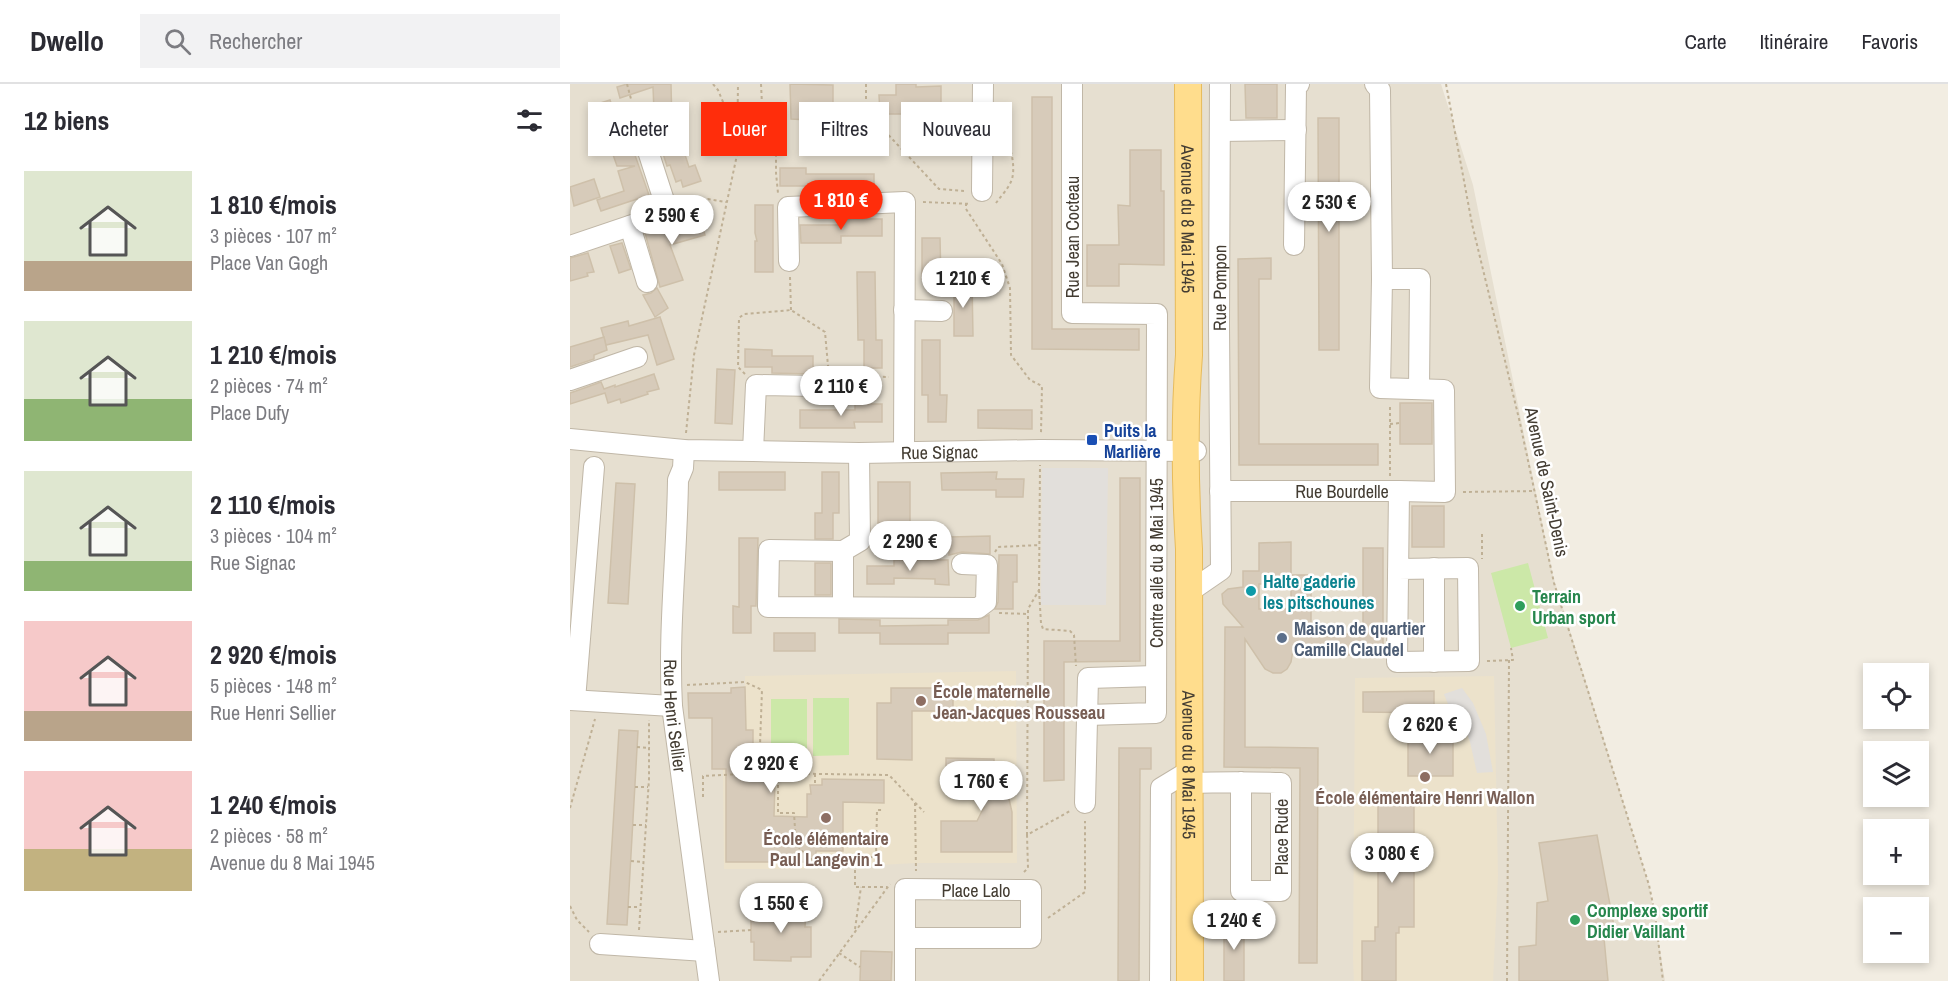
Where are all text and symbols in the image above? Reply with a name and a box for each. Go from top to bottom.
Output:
search box [140,14,560,68]
text: Dwello [30,22,104,60]
icon: search [161,25,194,58]
text: Rechercher [209,26,302,56]
text: Carte [1684,27,1727,56]
text: Itinéraire [1760,27,1828,56]
text: Favoris [1861,27,1918,56]
chip: Acheter [588,102,689,156]
chip: Louer [701,102,787,156]
chip: Filtres [799,102,889,156]
chip: Nouveau [901,102,1012,156]
text: 12 biens [24,103,109,138]
icon: filters [513,104,546,137]
street label: Avenue du 8 Mai 1945 [1176,144,1201,293]
street label: Rue Jean Cocteau [1060,176,1085,298]
pin: 1 810 € [786,180,896,231]
pin: 2 530 € [1274,182,1384,233]
text: 1 810 € [814,186,868,213]
text: 1 810 €/mois [210,187,337,222]
text: 2 530 € [1302,188,1356,215]
icon: home [72,195,144,267]
pin: 2 590 € [617,195,727,246]
text: 2 590 € [645,201,699,228]
text: 3 pièces · 107 m² [210,222,337,249]
street label: Rue Pompon [1206,245,1232,331]
text: Place Van Gogh [210,249,328,276]
pin: 1 210 € [908,258,1018,309]
text: 1 210 € [936,264,990,291]
text: 1 210 €/mois [210,337,337,372]
icon: home [72,345,144,417]
pin: 2 110 € [786,366,896,417]
text: 2 pièces · 74 m² [210,372,328,399]
text: 2 110 € [814,372,868,399]
text: Place Dufy [210,399,289,426]
street label: Avenue de Saint-Denis [1519,404,1575,559]
place label: Puits la Marlière [1104,418,1161,464]
marker: Puits la Marlière [1085,433,1099,447]
street label: Rue Signac [901,439,978,465]
street label: Contre allé du 8 Mai 1945 [1144,478,1169,648]
street label: Rue Bourdelle [1295,479,1389,504]
text: 2 110 €/mois [210,487,336,522]
icon: home [72,495,144,567]
pin: 2 290 € [855,521,965,572]
text: 3 pièces · 104 m² [210,522,337,549]
text: 2 290 € [883,527,937,554]
text: Rue Signac [210,549,296,576]
place label: Halte gaderie les pitschounes [1263,569,1375,615]
marker: Halte gaderie les pitschounes [1244,584,1258,598]
place label: Terrain Urban sport [1532,584,1616,630]
marker: Terrain Urban sport [1513,599,1527,613]
place label: Maison de quartier Camille Claudel [1294,616,1425,662]
marker: Maison de quartier Camille Claudel [1275,631,1289,645]
text: 2 920 €/mois [210,637,337,672]
icon: home [72,645,144,717]
street label: Rue Henri Sellier [658,659,693,774]
map controls [1863,663,1929,963]
button: locate [1863,663,1929,729]
text: 5 pièces · 148 m² [210,672,337,699]
place label: École maternelle Jean-Jacques Rousseau [933,679,1105,725]
street label: Avenue du 8 Mai 1945 [1177,690,1202,839]
marker: École maternelle Jean-Jacques Rousseau [914,694,928,708]
text: Rue Henri Sellier [210,699,336,726]
pin: 2 620 € [1375,704,1485,755]
text: 2 620 € [1403,710,1457,737]
button: layers [1863,741,1929,807]
pin: 2 920 € [716,743,826,794]
text: 2 920 € [744,749,798,776]
pin: 1 760 € [926,761,1036,812]
text: 1 760 € [954,767,1008,794]
marker: École élémentaire Henri Wallon [1418,770,1432,784]
place label: École élémentaire Henri Wallon [1315,785,1535,810]
text: 1 240 €/mois [210,787,337,822]
icon: home [72,795,144,867]
street label: Place Rude [1269,799,1294,875]
marker: École élémentaire Paul Langevin 1 [819,811,833,825]
button: + [1863,819,1929,885]
text: 2 pièces · 58 m² [210,822,328,849]
place label: École élémentaire Paul Langevin 1 [763,826,889,872]
pin: 3 080 € [1337,833,1447,884]
text: 3 080 € [1365,839,1419,866]
text: Avenue du 8 Mai 1945 [210,849,375,876]
street label: Place Lalo [942,878,1010,903]
pin: 1 550 € [726,883,836,934]
text: 1 550 € [754,889,808,916]
button: − [1863,897,1929,963]
place label: Complexe sportif Didier Vaillant [1587,898,1708,944]
pin: 1 240 € [1179,900,1289,951]
text: 1 240 € [1207,906,1261,933]
marker: Complexe sportif Didier Vaillant [1568,913,1582,927]

